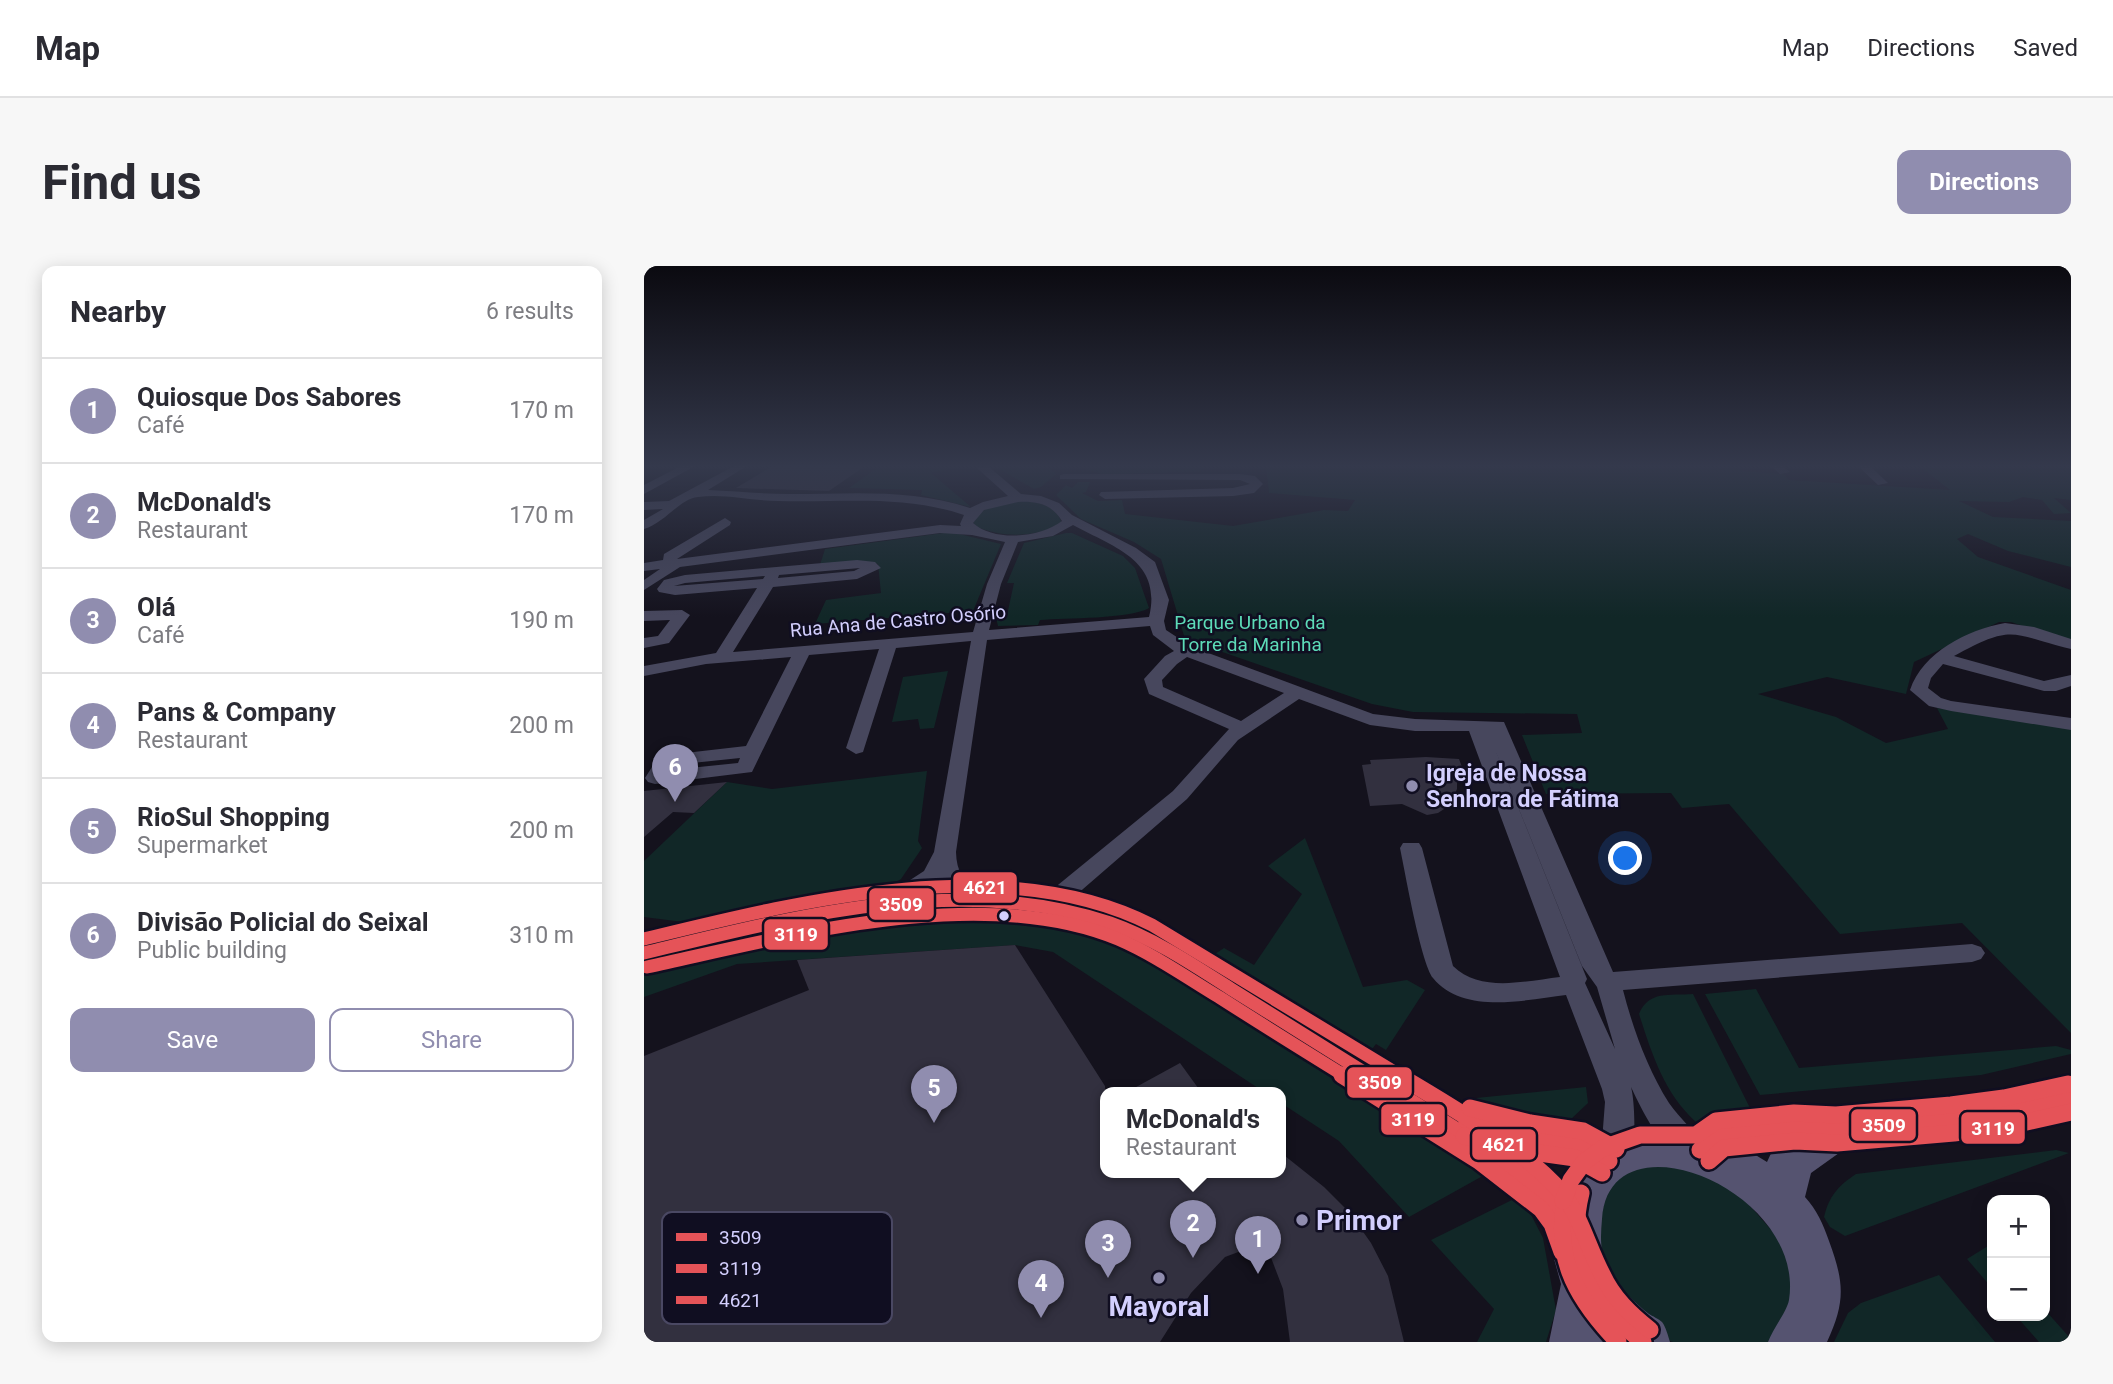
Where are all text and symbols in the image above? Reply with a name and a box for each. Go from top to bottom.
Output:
text: Map [35,29,100,68]
text: Map [1782,34,1829,62]
text: Directions [1867,34,1975,62]
text: Saved [2013,34,2078,62]
button: Directions [1897,150,2071,214]
text: Find us [42,154,202,211]
text: Nearby [70,294,166,329]
text: 6 results [486,298,574,325]
text: Quiosque Dos Sabores [137,382,401,412]
text: 1 [86,397,100,424]
text: 170 m [509,397,574,424]
text: Café [137,412,184,439]
text: McDonald's [137,487,271,517]
text: 2 [86,502,100,529]
text: 170 m [509,502,574,529]
text: Restaurant [137,517,248,544]
text: Olá [137,592,176,622]
street label: Rua Ana de Castro Osório [789,600,1007,642]
text: 3 [86,607,100,634]
text: 190 m [509,607,574,634]
park label: Parque Urbano da Torre da Marinha [1174,611,1326,656]
text: Café [137,622,184,649]
text: Pans & Company [137,697,336,727]
text: 4 [86,712,100,739]
text: 200 m [509,712,574,739]
text: Restaurant [137,727,248,754]
pin: 6 [652,744,698,802]
place label: Igreja de Nossa Senhora de Fátima [1426,760,1619,813]
marker: Igreja de Nossa Senhora de Fátima [1404,778,1420,794]
text: RioSul Shopping [137,802,330,832]
text: 5 [86,817,100,844]
text: 200 m [509,817,574,844]
text: Supermarket [137,832,268,859]
your location [1608,841,1642,875]
line badge: 4621 [952,871,1018,904]
text: 4621 [963,876,1007,899]
line badge: 3509 [868,887,935,921]
text: 3509 [879,893,923,916]
text: Divisão Policial do Seixal [137,907,429,937]
unlabelled marker [997,909,1011,923]
line badge: 3119 [763,918,829,951]
text: 6 [86,922,100,949]
text: 310 m [509,922,574,949]
text: 3119 [774,923,818,946]
text: Public building [137,937,287,964]
button: Save [70,1008,315,1072]
button: Share [329,1008,574,1072]
pin: 5 [911,1065,957,1123]
line badge: 3509 [1346,1066,1413,1099]
text: 3509 [1358,1071,1402,1094]
popup [1100,1087,1286,1178]
line badge: 3119 [1380,1103,1446,1136]
text: McDonald's [1126,1104,1260,1134]
text: 3119 [1391,1108,1435,1131]
line badge: 3509 [1850,1108,1917,1142]
line badge: 3119 [1960,1111,2026,1145]
text: 3509 [1862,1114,1906,1137]
text: 3119 [1971,1117,2015,1140]
line badge: 4621 [1471,1128,1537,1161]
text: 4621 [1482,1133,1526,1156]
text: Restaurant [1126,1134,1237,1161]
map controls [1987,1195,2050,1321]
button: + [1987,1195,2050,1258]
pin: 2 [1170,1200,1216,1258]
place label: Primor [1316,1204,1402,1237]
legend [662,1212,892,1324]
marker: Primor [1294,1212,1310,1228]
pin: 1 [1235,1216,1281,1274]
pin: 3 [1085,1220,1131,1278]
text: 3509 [719,1226,762,1249]
text: 3119 [719,1257,762,1280]
button: − [1987,1258,2050,1321]
pin: 4 [1018,1260,1064,1318]
marker: Mayoral [1151,1270,1167,1286]
text: 4621 [719,1289,762,1312]
place label: Mayoral [1108,1290,1210,1323]

